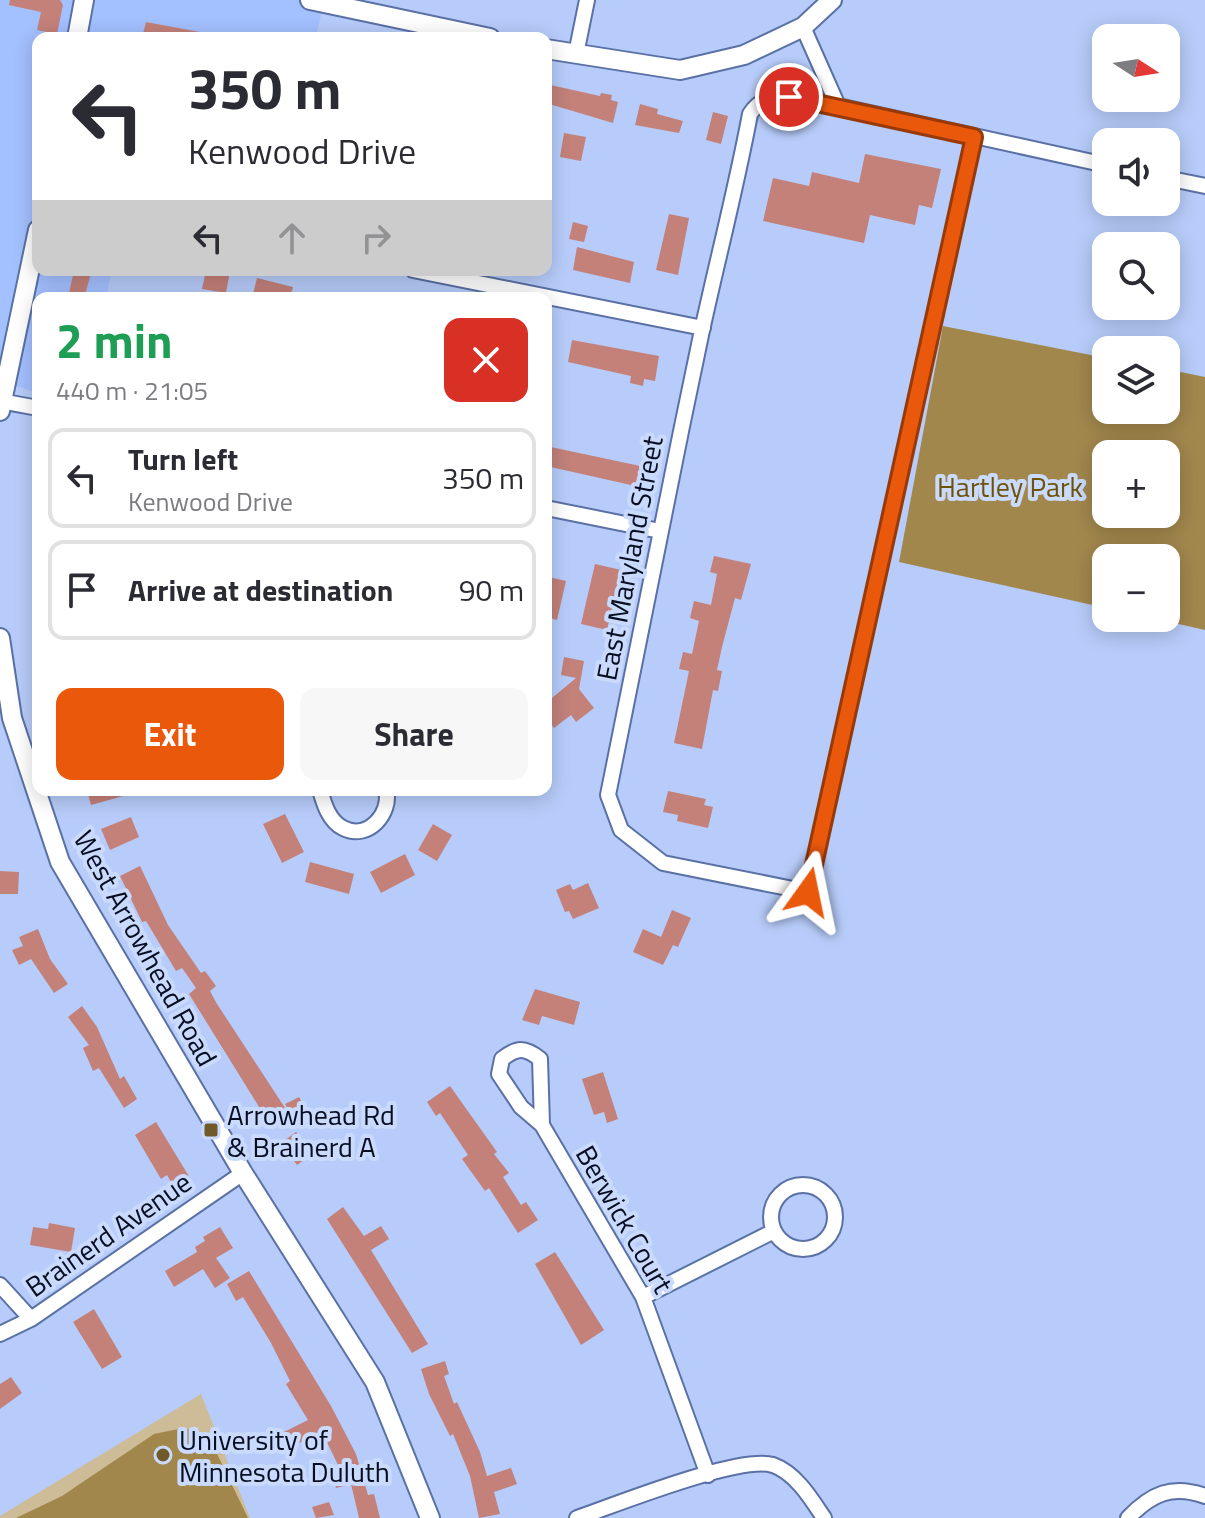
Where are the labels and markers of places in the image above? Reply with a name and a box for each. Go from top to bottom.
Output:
pin [755,63,823,131]
place label: Arrowhead Rd & Brainerd A [227,1093,395,1168]
marker: Arrowhead Rd & Brainerd A [202,1121,220,1139]
place label: University of Minnesota Duluth [179,1418,390,1493]
marker: University of Minnesota Duluth [154,1446,172,1464]

